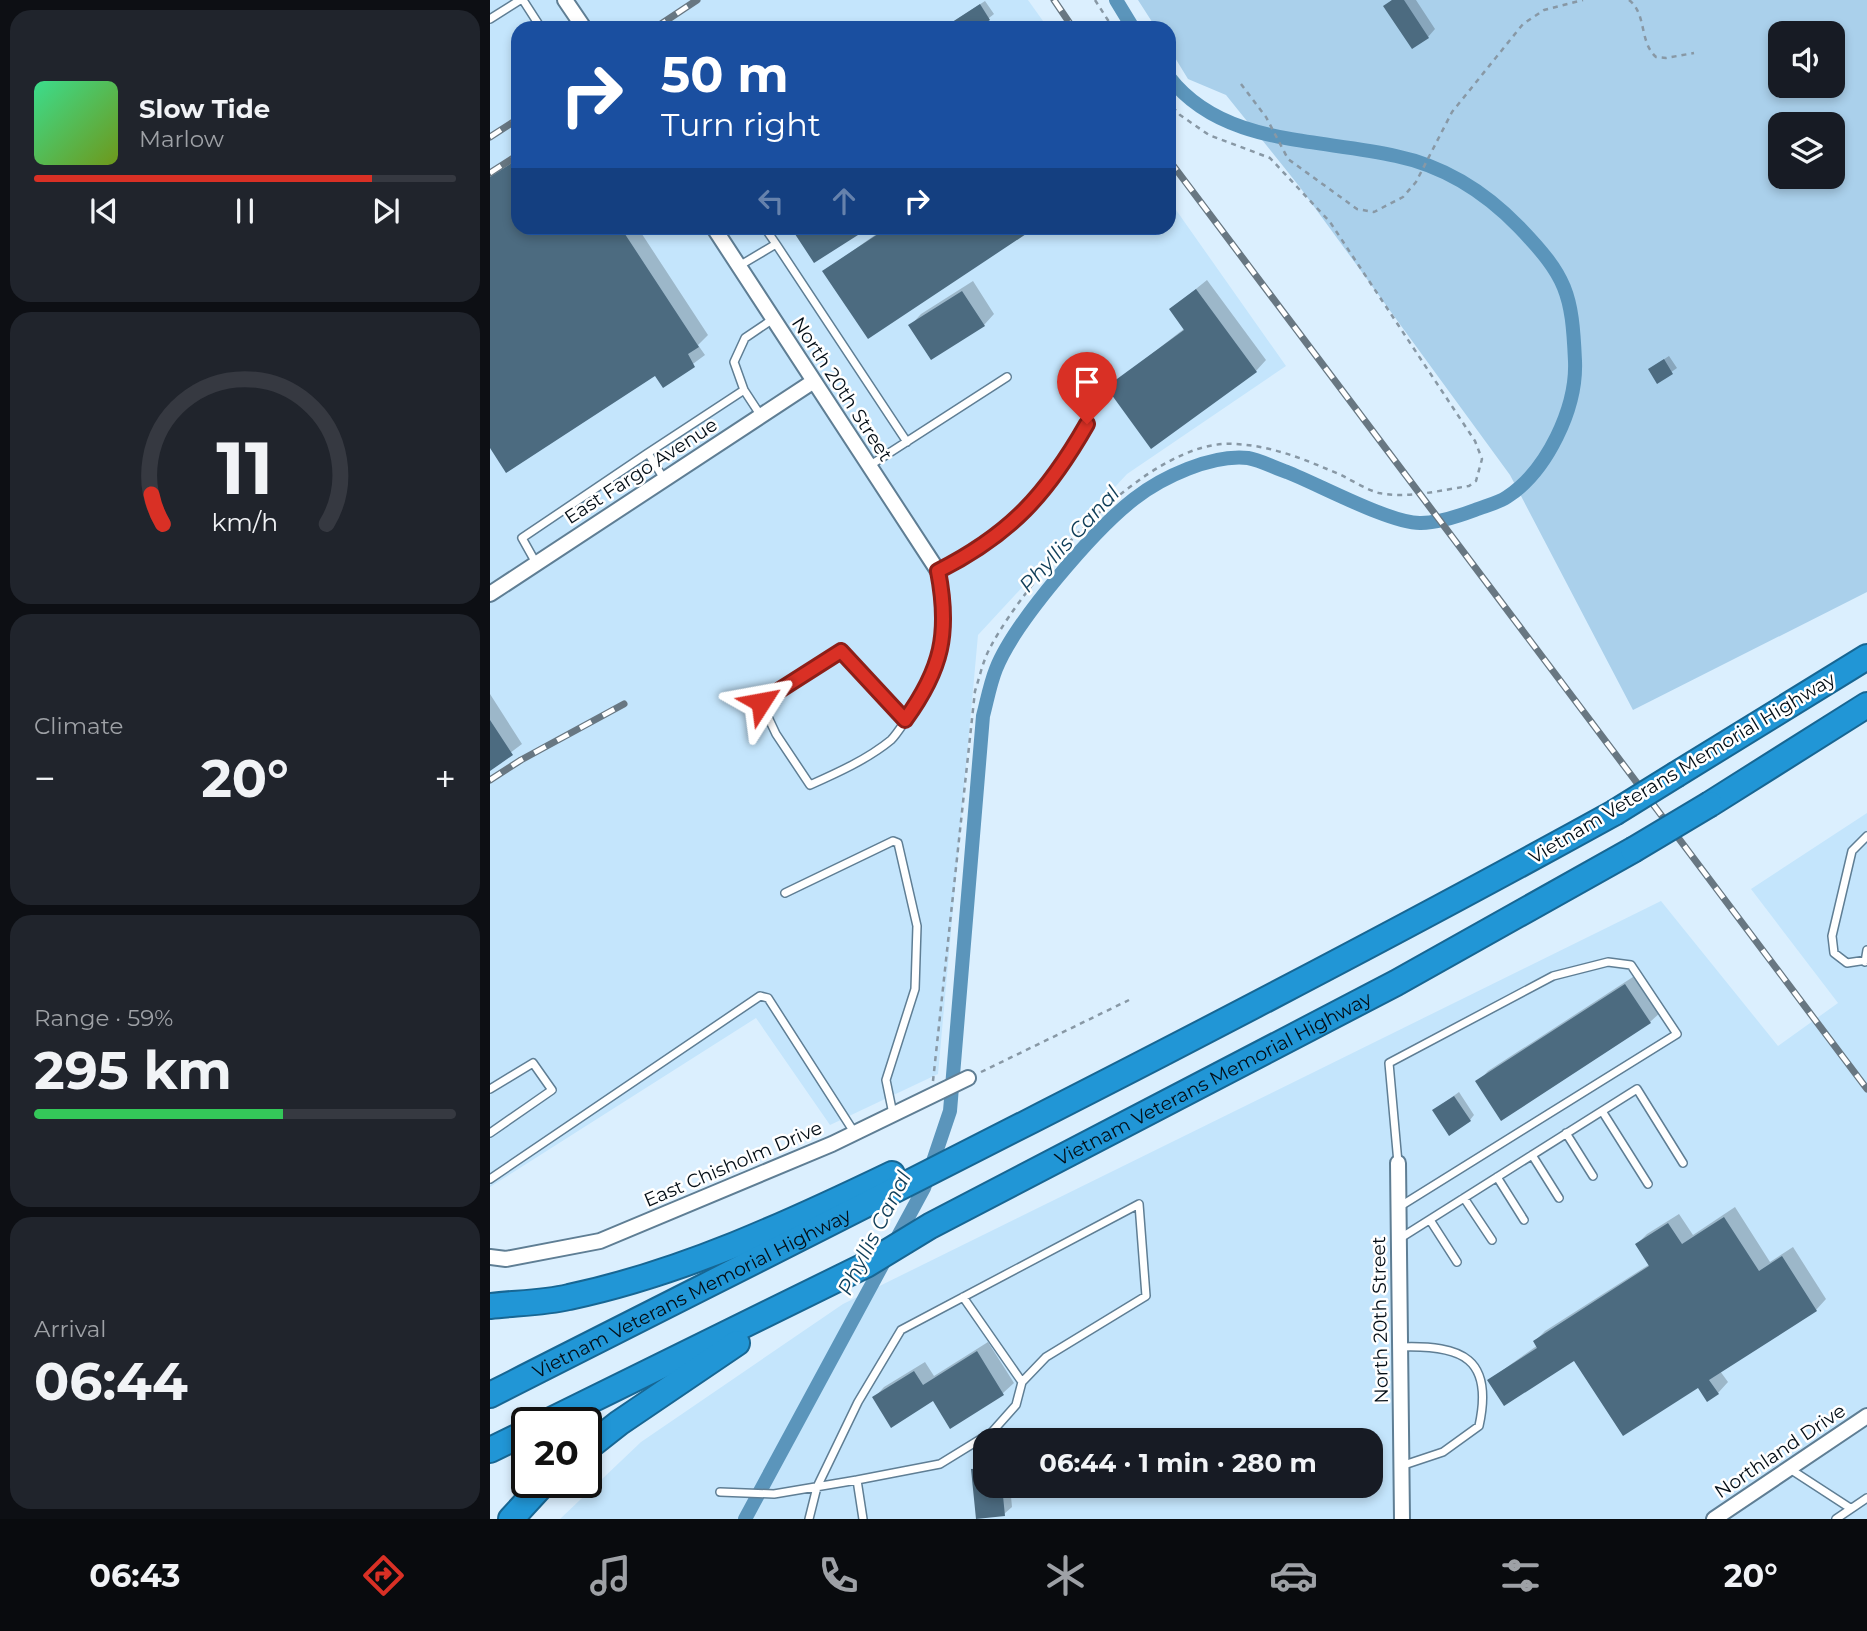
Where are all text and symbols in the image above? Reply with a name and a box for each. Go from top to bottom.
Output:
map controls [1768,21,1845,189]
button: sound [1768,21,1845,98]
text: 50 m [661,45,789,104]
icon: right [546,49,637,140]
text: Slow Tide [139,93,270,125]
text: Turn right [661,105,821,144]
button: layers [1768,112,1845,189]
text: Marlow [139,125,224,153]
icon: left [752,182,790,220]
icon: ahead [825,182,863,220]
icon: right [898,182,936,220]
icon: previous [85,192,123,230]
icon: pause [226,192,264,230]
icon: next [367,192,405,230]
street label: North 20th Street [787,313,897,466]
pin [1057,352,1117,424]
icon: arrive [1068,363,1106,401]
street label: East Fargo Avenue [560,413,722,529]
text: 11 [216,424,274,512]
water label: Phyllis Canal [1014,481,1125,597]
text: km/h [212,506,278,536]
position arrow [724,665,798,739]
street label: Vietnam Veterans Memorial Highway [1525,667,1840,869]
text: Climate [34,712,123,740]
text: 20° [201,747,289,810]
text: − [34,755,56,802]
text: + [434,755,456,802]
street label: Vietnam Veterans Memorial Highway [1051,986,1376,1170]
text: Range · 59% [34,1004,173,1032]
text: 295 km [34,1039,232,1102]
street label: East Chisholm Drive [640,1116,826,1212]
water label: Phyllis Canal [832,1166,916,1299]
street label: Vietnam Veterans Memorial Highway [529,1203,855,1383]
street label: North 20th Street [1367,1236,1393,1404]
text: Arrival [34,1315,107,1343]
text: 06:44 [34,1350,188,1413]
street label: Northland Drive [1710,1399,1850,1503]
speed limit sign: 20 [511,1407,602,1498]
text: 06:44 · 1 min · 280 m [1039,1447,1317,1479]
icon: directions [359,1551,408,1600]
icon: music [586,1551,635,1600]
icon: phone [814,1551,863,1600]
icon: climate [1041,1551,1090,1600]
icon: car [1269,1551,1318,1600]
icon: filters [1496,1551,1545,1600]
text: 06:43 [89,1556,181,1595]
text: 20° [1724,1556,1778,1595]

